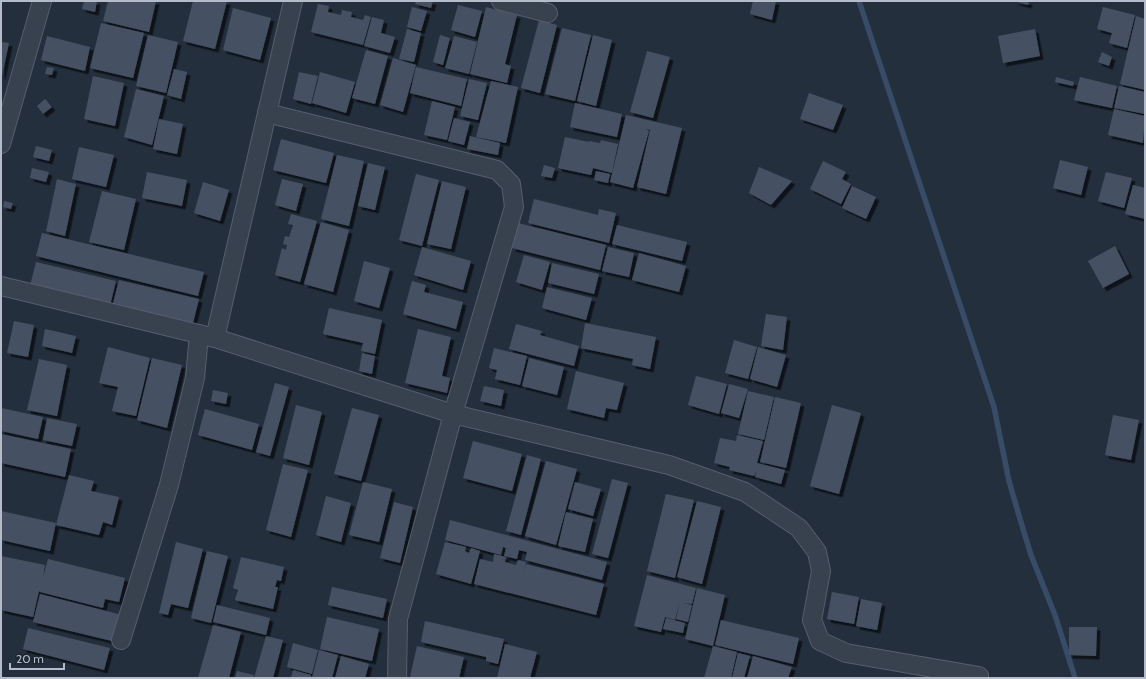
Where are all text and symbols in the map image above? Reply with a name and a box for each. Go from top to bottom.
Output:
scale bar [10,645,64,671]
text: 20 m [16,651,44,666]

